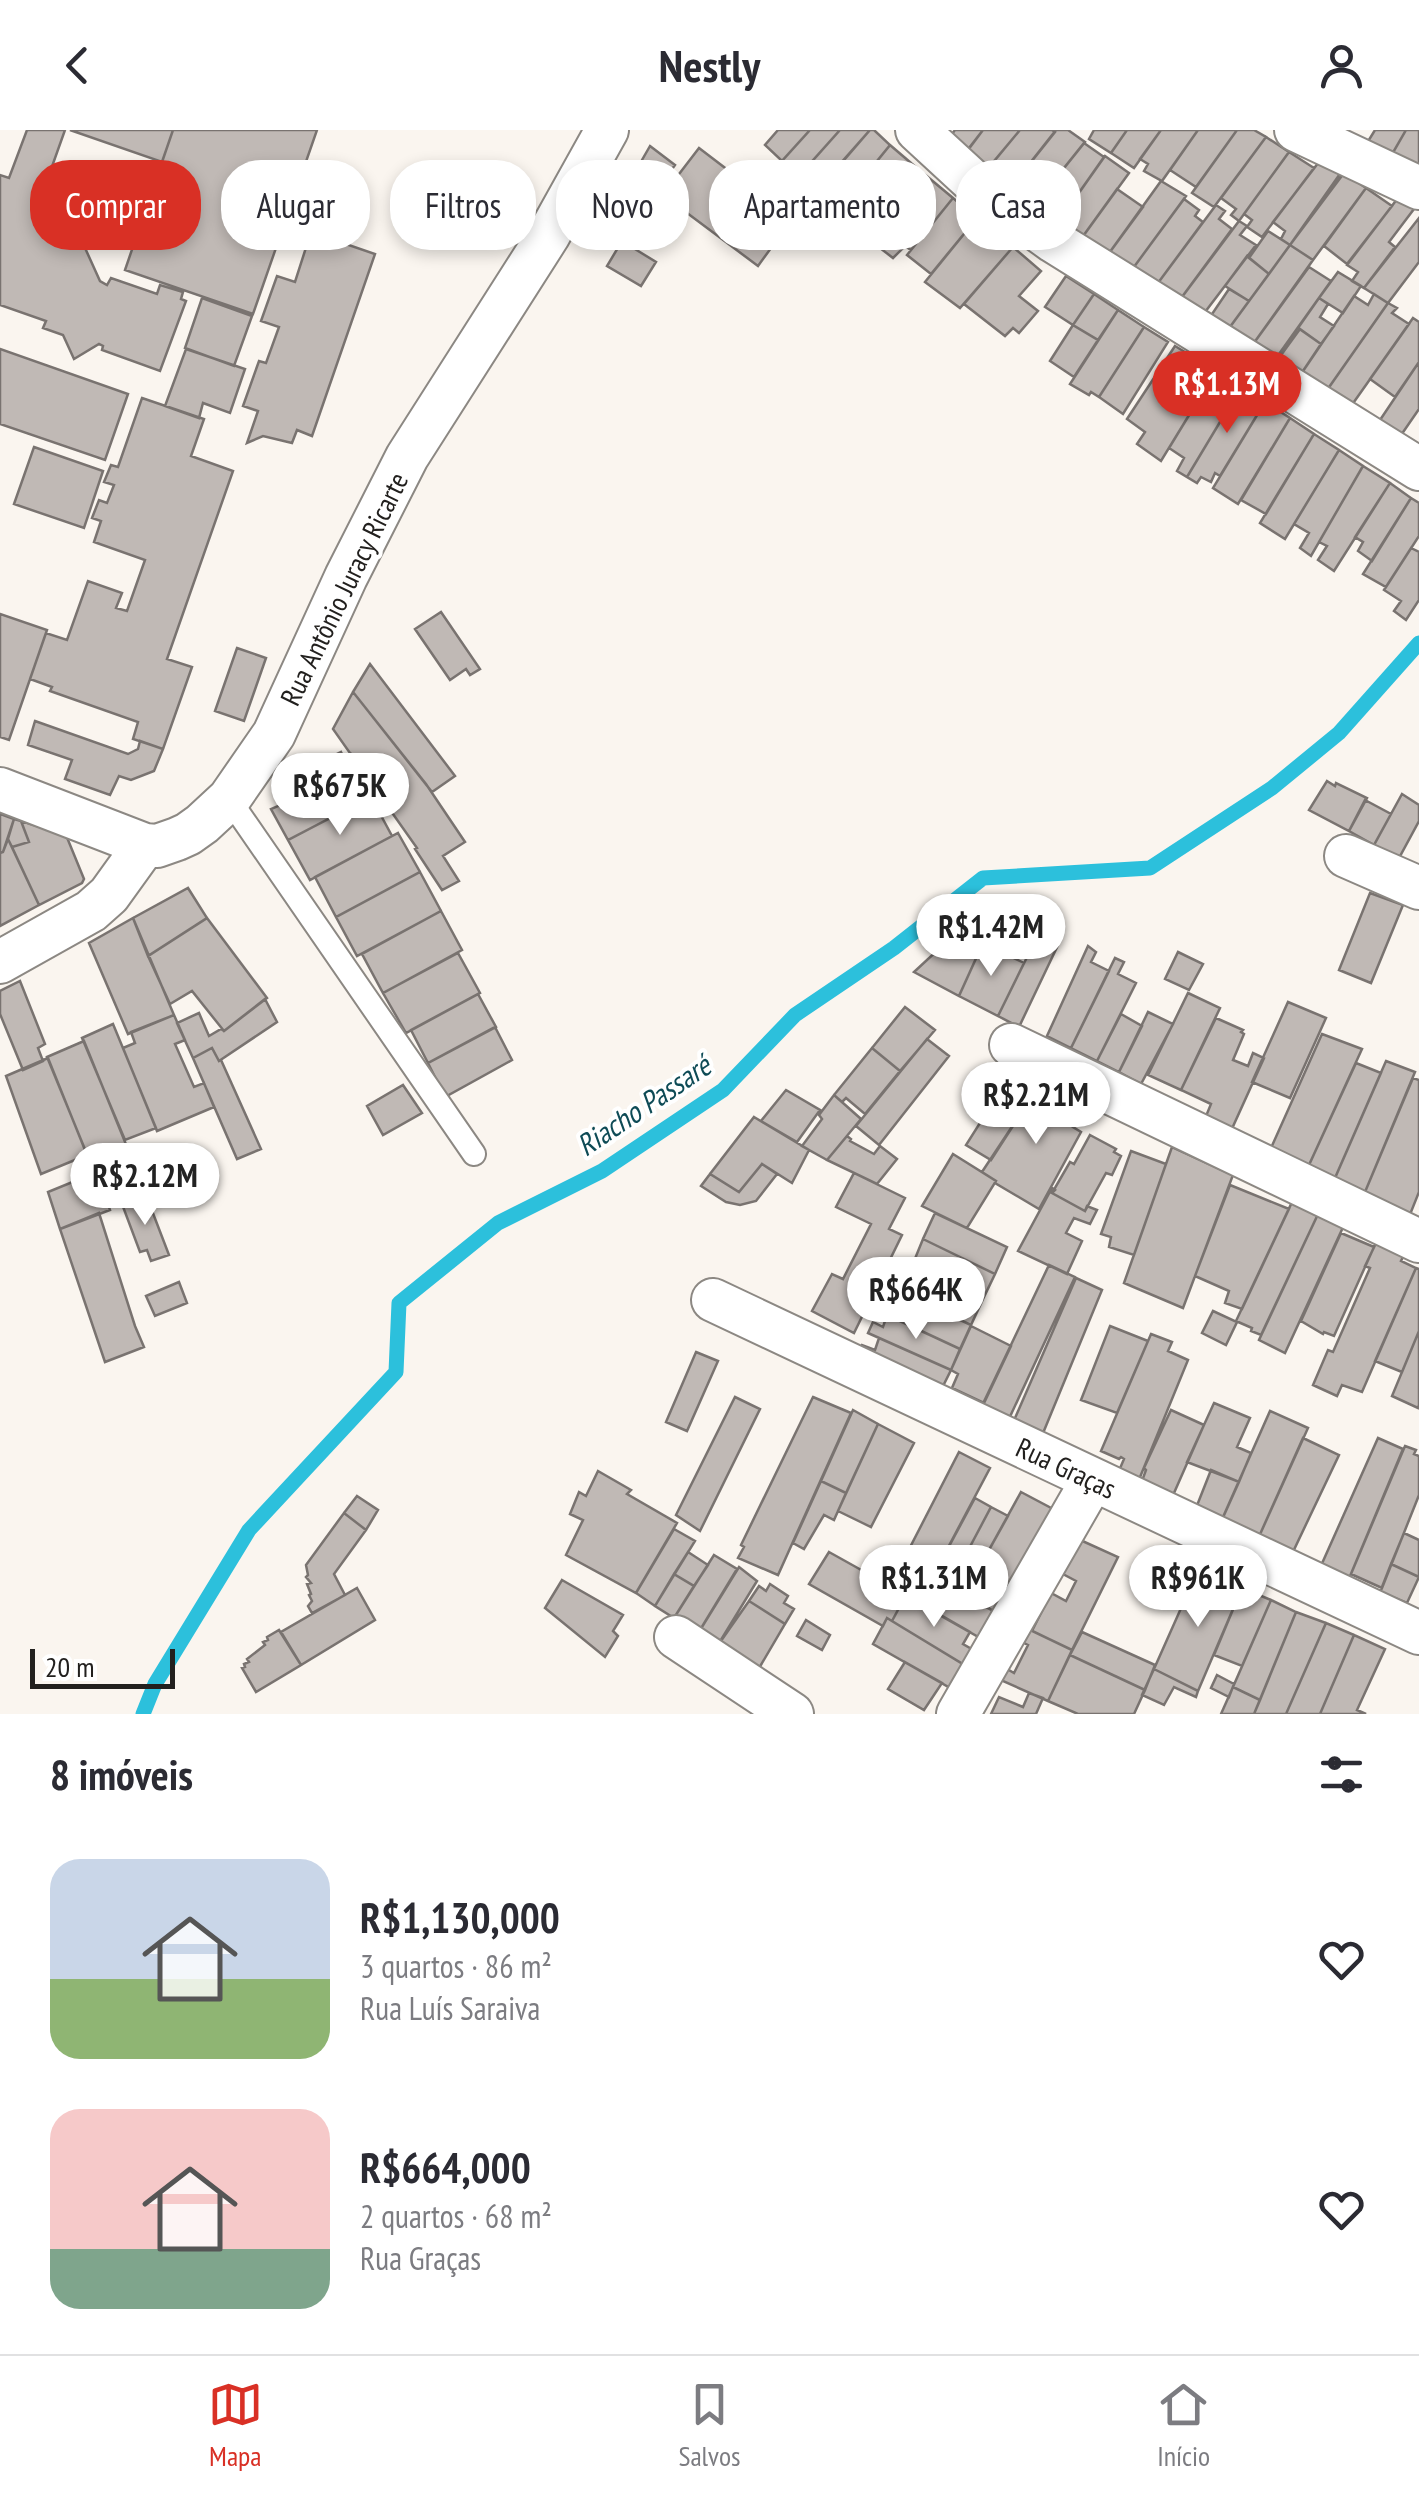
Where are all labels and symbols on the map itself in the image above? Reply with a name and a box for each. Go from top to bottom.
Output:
pin: R$1.13M [1135,351,1319,436]
street label: Rua Antônio Juracy Ricarte [271,466,416,711]
pin: R$675K [259,753,421,838]
pin: R$1.42M [899,894,1083,979]
water label: Riacho Passaré [569,1044,720,1164]
pin: R$2.21M [944,1062,1128,1147]
pin: R$2.12M [53,1143,237,1228]
pin: R$664K [835,1257,997,1342]
street label: Rua Graças [1010,1428,1122,1507]
pin: R$1.31M [842,1545,1026,1630]
pin: R$961K [1117,1545,1279,1630]
scale bar [30,1644,175,1688]

